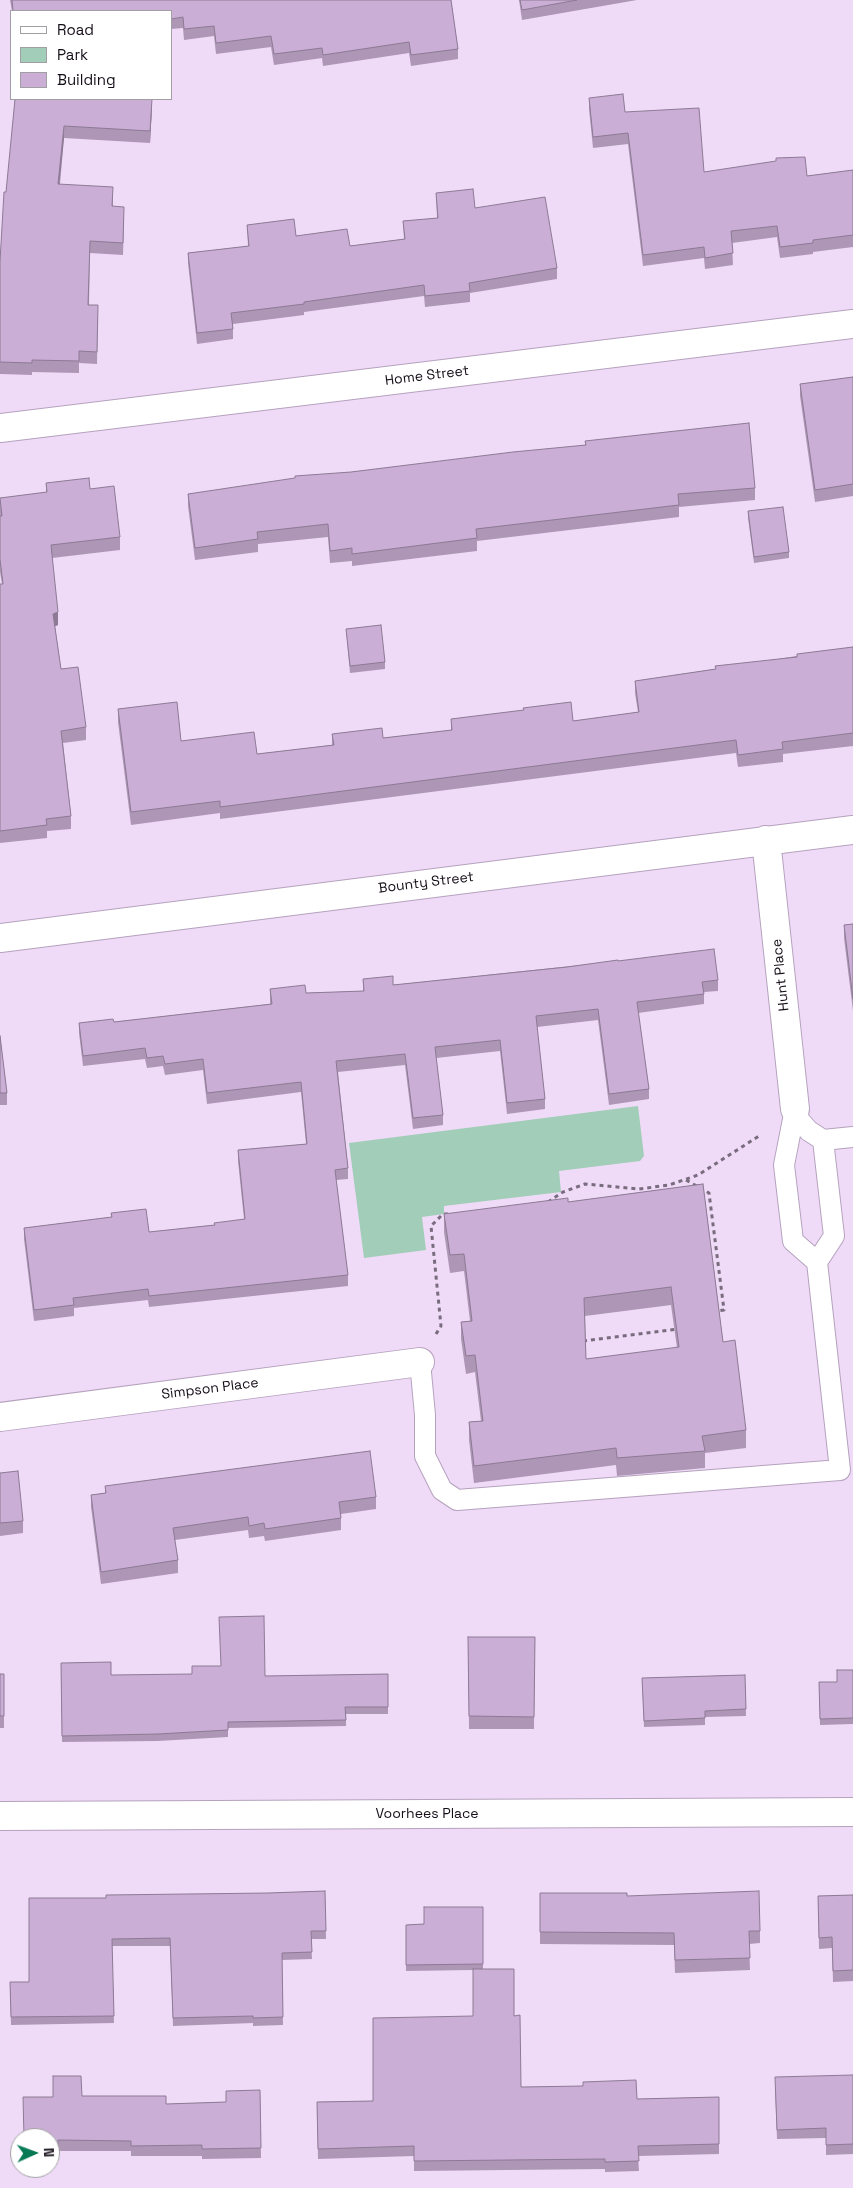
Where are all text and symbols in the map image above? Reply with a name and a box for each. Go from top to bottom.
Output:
legend [10,10,172,100]
text: Road [57,20,94,39]
text: Park [57,45,88,64]
text: Building [57,70,116,89]
street label: Home Street [384,363,470,389]
street label: Bounty Street [377,869,475,897]
street label: Hunt Place [769,938,793,1012]
street label: Simpson Place [161,1375,259,1403]
street label: Voorhees Place [375,1806,479,1822]
north arrow [10,2128,60,2178]
text: N [40,2147,58,2158]

